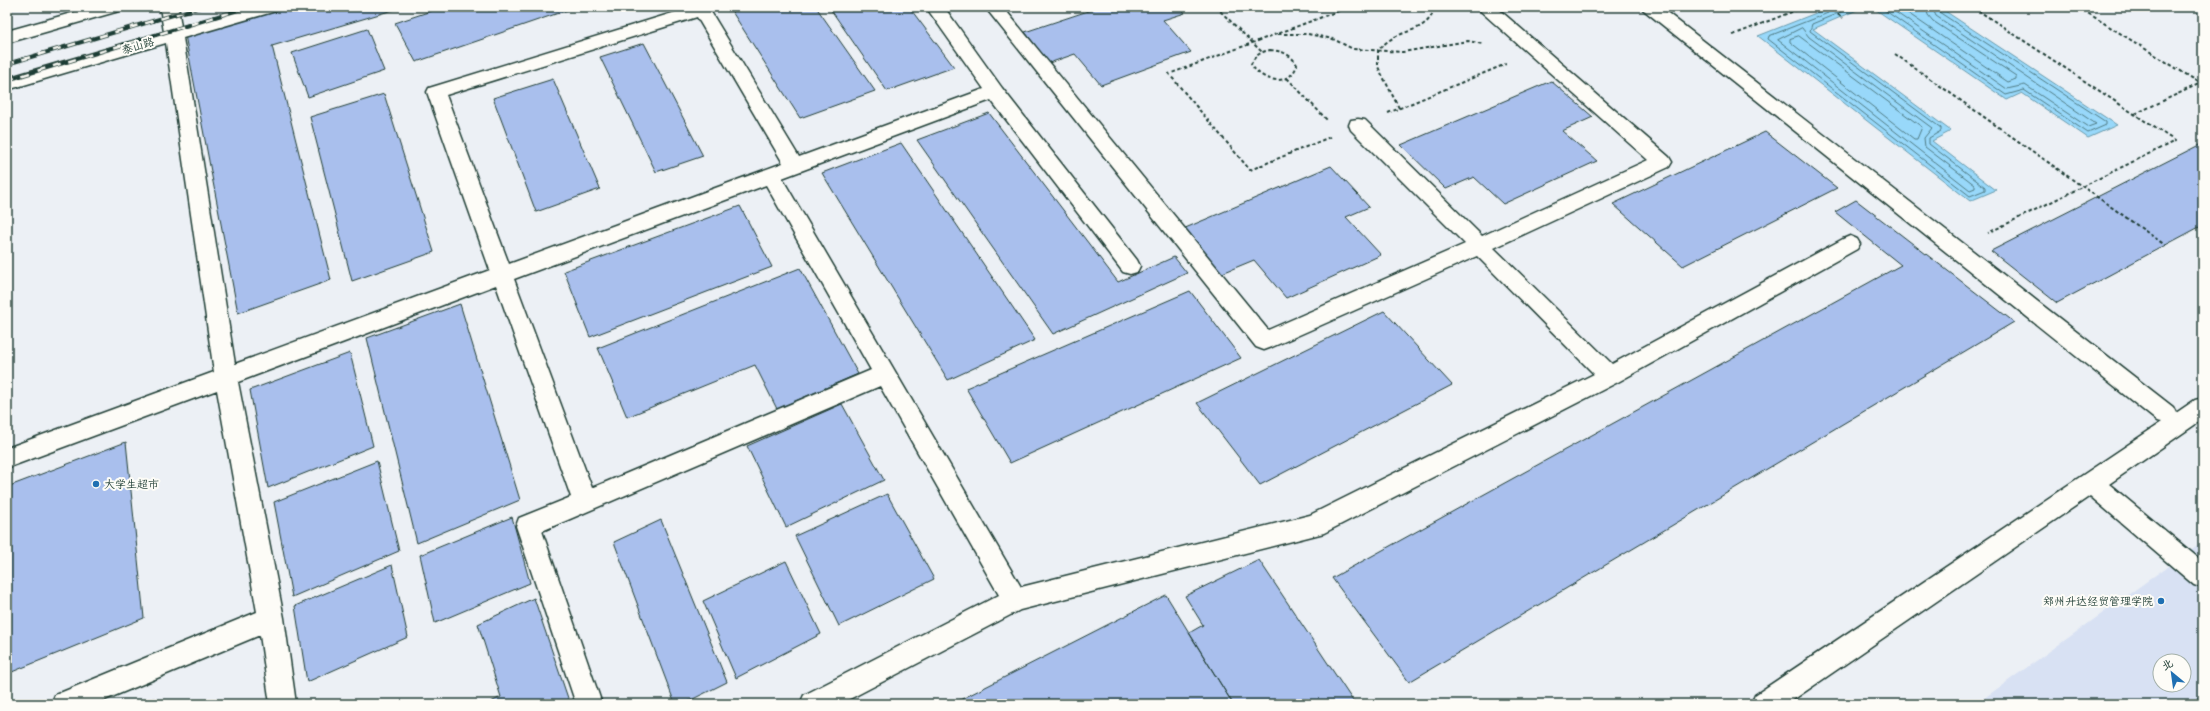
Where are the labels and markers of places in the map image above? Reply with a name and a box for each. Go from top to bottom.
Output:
place label: 大学生超市 [104,478,159,491]
marker: 大学生超市 [91,479,101,489]
place label: 郑州升达经贸管理学院 [2043,595,2153,608]
marker: 郑州升达经贸管理学院 [2156,596,2166,606]

